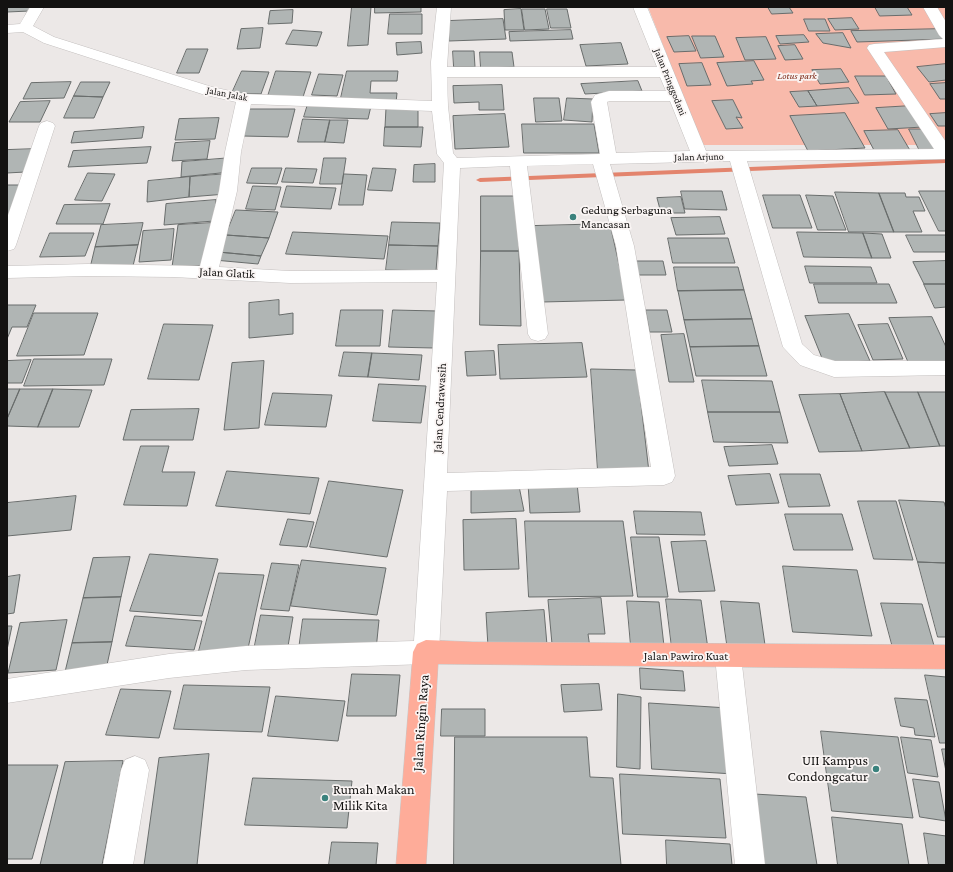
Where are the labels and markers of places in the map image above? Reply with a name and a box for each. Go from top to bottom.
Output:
place label: Gedung Serbaguna Mancasan [581,203,672,231]
marker: Gedung Serbaguna Mancasan [568,212,578,222]
place label: UII Kampus Condongcatur [787,753,868,786]
marker: UII Kampus Condongcatur [871,764,881,774]
place label: Rumah Makan Milik Kita [333,782,415,814]
marker: Rumah Makan Milik Kita [320,793,330,803]

